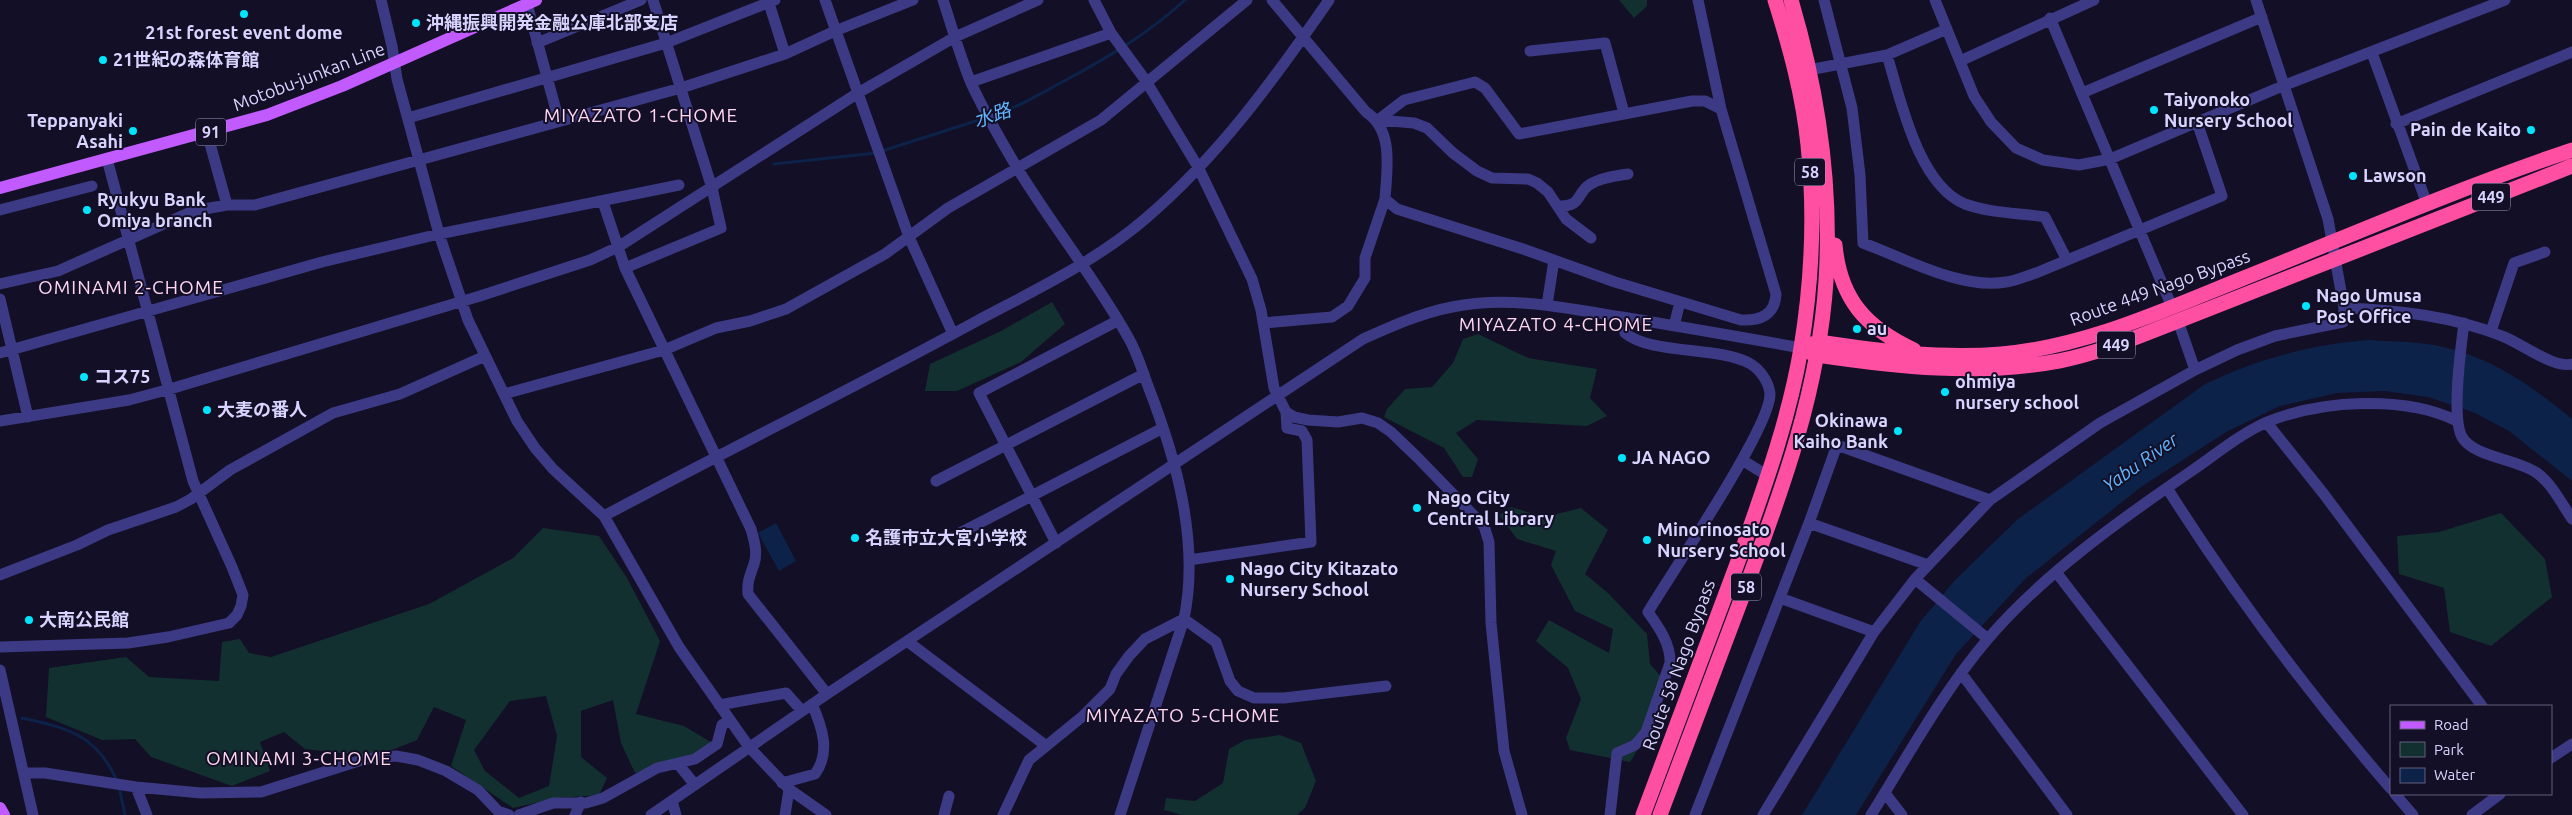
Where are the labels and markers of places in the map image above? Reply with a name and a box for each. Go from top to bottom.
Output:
marker: 21st forest event dome [238,8,250,20]
place label: 沖縄振興開発金融公庫北部支店 [426,12,678,32]
marker: 沖縄振興開発金融公庫北部支店 [410,17,422,29]
place label: 21st forest event dome [145,22,343,42]
place label: 21世紀の森体育館 [113,49,259,69]
marker: 21世紀の森体育館 [97,54,109,66]
place label: Taiyonoko Nursery School [2164,89,2293,130]
marker: Taiyonoko Nursery School [2148,104,2160,116]
place label: Teppanyaki Asahi [27,110,123,151]
place label: Pain de Kaito [2410,119,2521,139]
marker: Pain de Kaito [2525,124,2537,136]
marker: Teppanyaki Asahi [127,125,139,137]
place label: Lawson [2363,165,2427,185]
marker: Lawson [2347,170,2359,182]
place label: Ryukyu Bank Omiya branch [97,189,213,230]
marker: Ryukyu Bank Omiya branch [81,204,93,216]
place label: Nago Umusa Post Office [2316,285,2422,326]
marker: Nago Umusa Post Office [2300,300,2312,312]
place label: au [1867,318,1887,338]
marker: au [1851,323,1863,335]
place label: コス75 [94,366,150,386]
marker: コス75 [78,371,90,383]
place label: ohmiya nursery school [1955,371,2080,412]
marker: ohmiya nursery school [1939,386,1951,398]
place label: 大麦の番人 [217,399,307,419]
marker: 大麦の番人 [201,404,213,416]
place label: Okinawa Kaiho Bank [1793,410,1888,451]
marker: Okinawa Kaiho Bank [1892,425,1904,437]
place label: JA NAGO [1632,447,1710,467]
marker: JA NAGO [1616,452,1628,464]
place label: Nago City Central Library [1427,487,1554,528]
marker: Nago City Central Library [1411,502,1423,514]
place label: Minorinosato Nursery School [1657,519,1786,560]
place label: 名護市立大宮小学校 [865,527,1027,547]
marker: 名護市立大宮小学校 [849,532,861,544]
marker: Minorinosato Nursery School [1641,534,1653,546]
place label: Nago City Kitazato Nursery School [1240,558,1398,599]
marker: Nago City Kitazato Nursery School [1224,573,1236,585]
place label: 大南公民館 [39,609,129,629]
marker: 大南公民館 [23,614,35,626]

